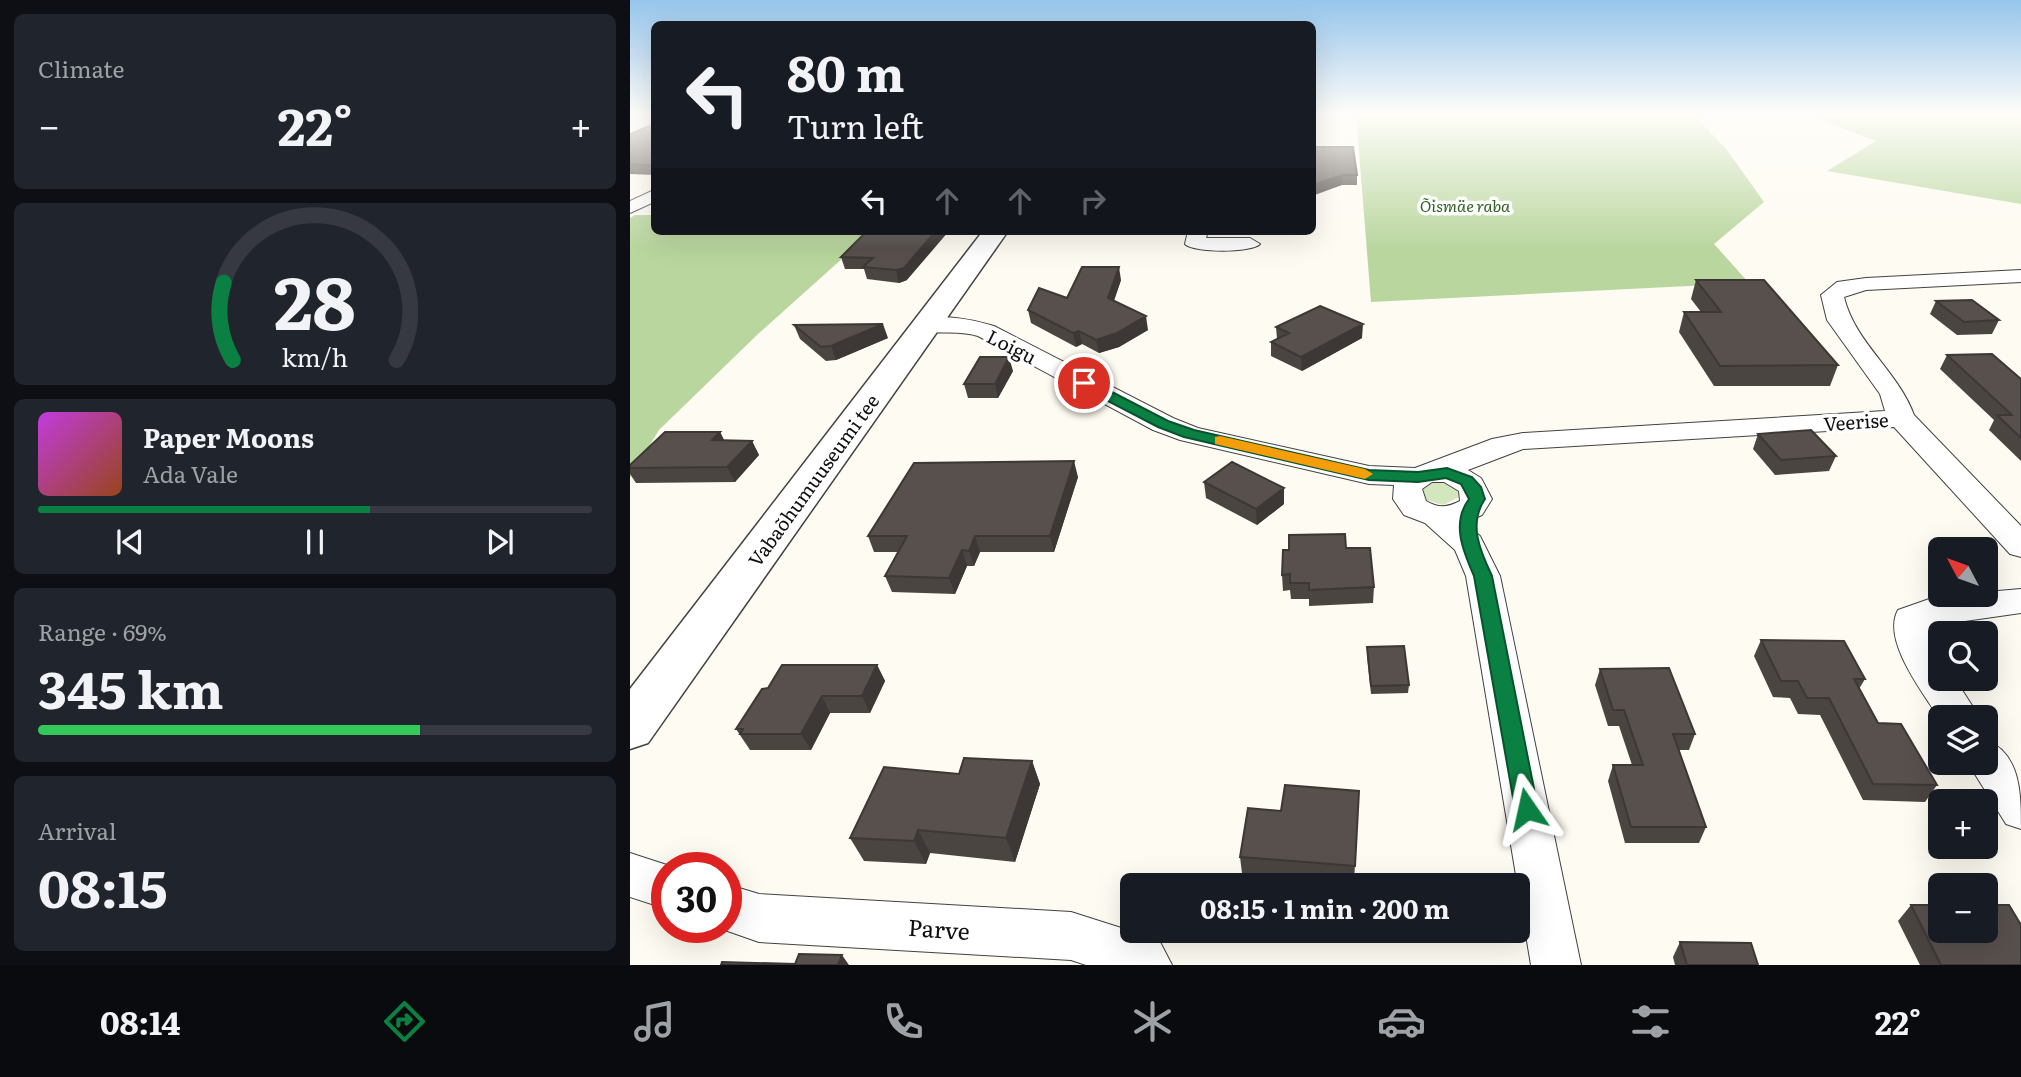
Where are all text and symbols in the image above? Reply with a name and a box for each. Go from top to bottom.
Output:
text: 80 m [787,34,905,107]
icon: left [672,49,763,140]
text: Climate [38,51,124,85]
text: 22° [277,85,353,162]
text: − [38,95,60,152]
text: + [570,95,592,152]
text: Turn left [787,101,924,149]
icon: left [855,182,893,220]
icon: ahead [928,182,966,220]
icon: ahead [1001,182,1039,220]
icon: right [1074,182,1112,220]
park label: Õismäe raba [1420,193,1511,217]
text: 28 [274,244,356,352]
street label: Loigu [982,322,1042,370]
text: km/h [282,338,348,375]
pin [1054,353,1114,413]
icon: arrive [1065,364,1103,402]
street label: Vabaõhumuuseumi tee [741,388,885,572]
street label: Veerise [1822,405,1890,437]
text: Paper Moons [143,417,314,456]
text: Ada Vale [143,456,238,490]
icon: previous [111,523,149,561]
icon: pause [296,523,334,561]
icon: next [481,523,519,561]
north arrow [1928,537,1998,607]
map controls [1928,537,1998,943]
text: Range · 69% [38,614,167,648]
button: search [1928,621,1998,691]
text: 345 km [38,648,224,725]
button: layers [1928,705,1998,775]
position arrow [1490,772,1564,846]
button: + [1928,789,1998,859]
text: Arrival [38,813,117,847]
text: 08:15 [38,847,168,924]
speed limit sign: 30 [651,852,742,943]
button: − [1928,873,1998,943]
text: 08:15 · 1 min · 200 m [1200,888,1450,927]
street label: Parve [907,909,971,947]
text: 08:14 [100,997,180,1045]
icon: directions [380,997,429,1046]
icon: music [630,997,679,1046]
icon: phone [879,997,928,1046]
icon: climate [1128,997,1177,1046]
icon: car [1377,997,1426,1046]
icon: filters [1626,997,1675,1046]
text: 22° [1875,997,1921,1045]

